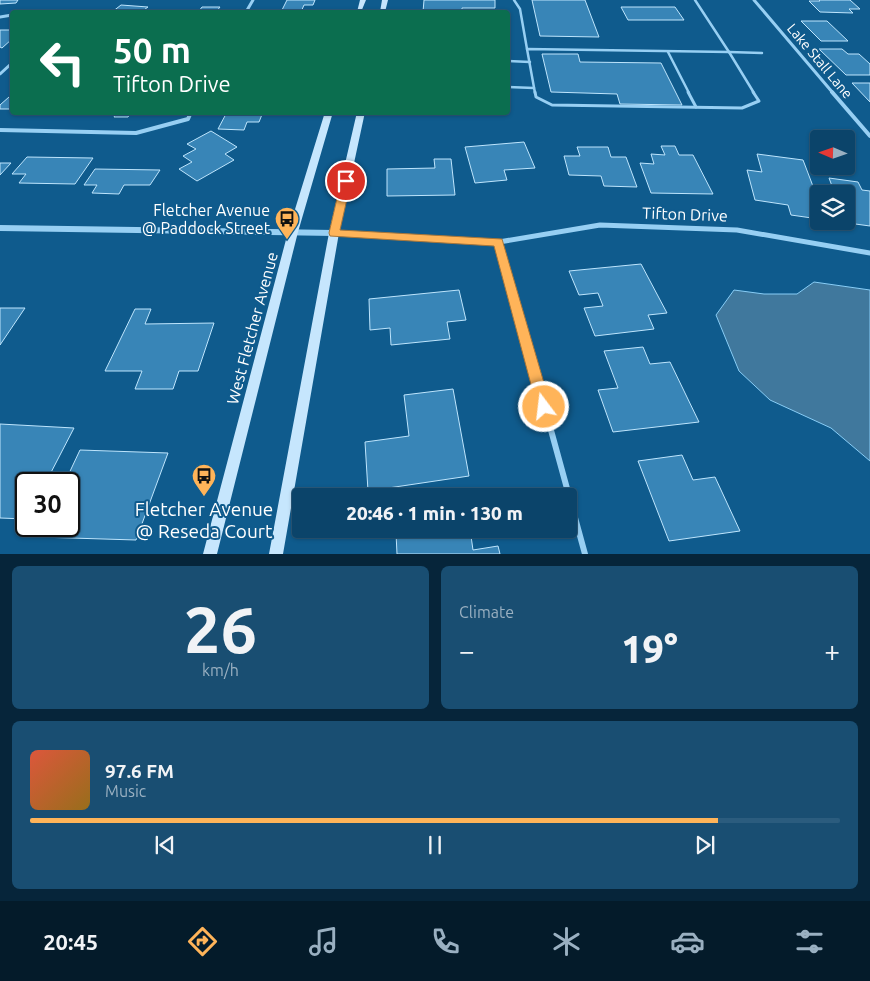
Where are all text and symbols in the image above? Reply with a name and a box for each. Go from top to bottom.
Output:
street label: Lake Stall Lane [784,20,856,102]
icon: left [30,30,95,95]
text: 50 m [113,30,191,70]
text: Tifton Drive [113,71,231,96]
north arrow [810,130,855,175]
map controls [810,130,855,230]
pin [325,160,367,202]
icon: arrive [332,167,360,195]
button: layers [810,185,855,230]
place label: Fletcher Avenue @ Paddock Street [142,201,271,237]
street label: Tifton Drive [642,204,728,224]
bus stop icon: Fletcher Avenue @ Paddock Street [274,206,300,240]
street label: West Fletcher Avenue [223,250,281,406]
position arrow [517,380,569,432]
bus stop icon: Fletcher Avenue @ Reseda Court [191,463,217,497]
speed limit sign: 30 [15,472,80,537]
place label: Fletcher Avenue @ Reseda Court [135,498,273,542]
text: 20:46 · 1 min · 130 m [346,502,523,524]
text: 26 [184,592,257,665]
text: Climate [459,603,514,621]
text: 19° [621,628,678,670]
text: − [459,635,475,666]
text: + [824,635,840,666]
text: km/h [202,661,239,679]
text: 97.6 FM [105,760,174,782]
text: Music [105,782,146,800]
icon: previous [151,831,179,859]
icon: pause [421,831,449,859]
icon: next [691,831,719,859]
icon: directions [185,924,220,959]
icon: music [306,924,341,959]
icon: phone [428,924,463,959]
icon: climate [549,924,584,959]
icon: car [670,924,705,959]
icon: filters [792,924,827,959]
text: 20:45 [43,929,98,954]

